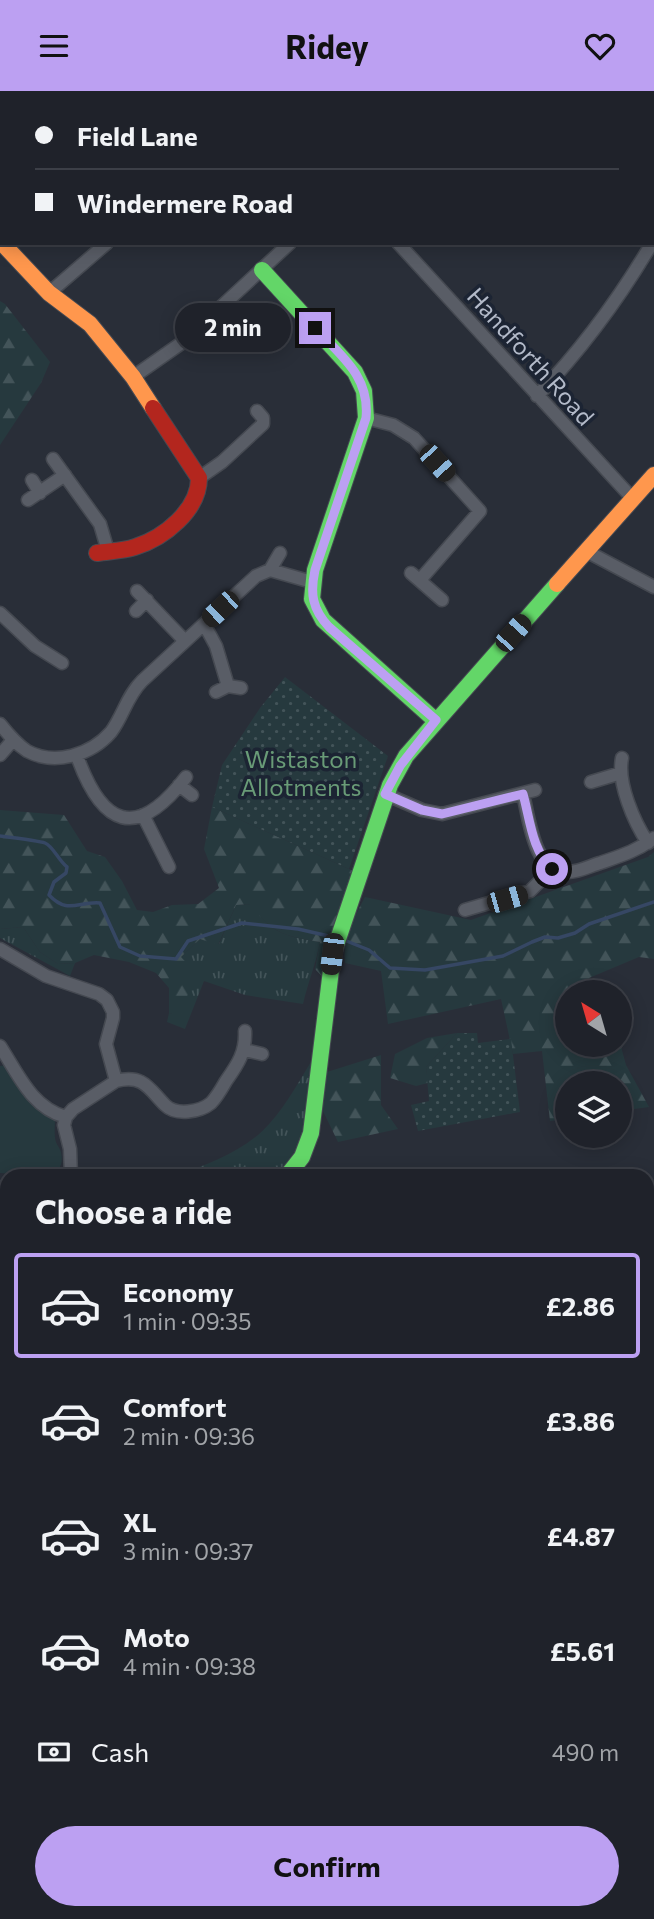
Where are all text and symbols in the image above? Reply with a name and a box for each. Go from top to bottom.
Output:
text: Ridey [285,26,369,66]
icon: menu [35,27,73,65]
icon: heart [581,27,619,65]
text: Field Lane [77,120,198,151]
text: Windermere Road [77,187,293,218]
street label: Handforth Road [462,281,601,431]
callout: 2 min [175,303,290,353]
route end [299,312,331,344]
text: 2 min [204,313,262,341]
car [416,440,459,486]
car [198,587,243,631]
car [492,610,535,656]
park label: Wistaston Allotments [241,744,361,801]
route start [536,853,568,885]
car [484,883,531,915]
car [320,932,345,976]
north arrow [555,980,632,1057]
map controls [555,980,632,1148]
button: layers [555,1071,632,1148]
text: Choose a ride [35,1191,232,1231]
icon: car [39,1274,102,1337]
text: Economy [123,1276,234,1307]
text: £2.86 [546,1290,615,1321]
text: 1 min · 09:35 [123,1307,251,1335]
icon: car [39,1389,102,1452]
text: Comfort [123,1391,226,1422]
text: £3.86 [546,1405,615,1436]
text: 2 min · 09:36 [123,1422,255,1450]
icon: car [39,1504,102,1567]
text: XL [123,1506,157,1537]
text: £4.87 [547,1520,615,1551]
text: 3 min · 09:37 [123,1537,254,1565]
icon: car [39,1619,102,1682]
text: Moto [123,1621,190,1652]
text: £5.61 [550,1635,615,1666]
text: 4 min · 09:38 [123,1652,256,1680]
icon: cash [35,1733,73,1771]
text: Cash [91,1736,149,1767]
text: 490 m [552,1738,619,1766]
button: Confirm [35,1826,619,1906]

